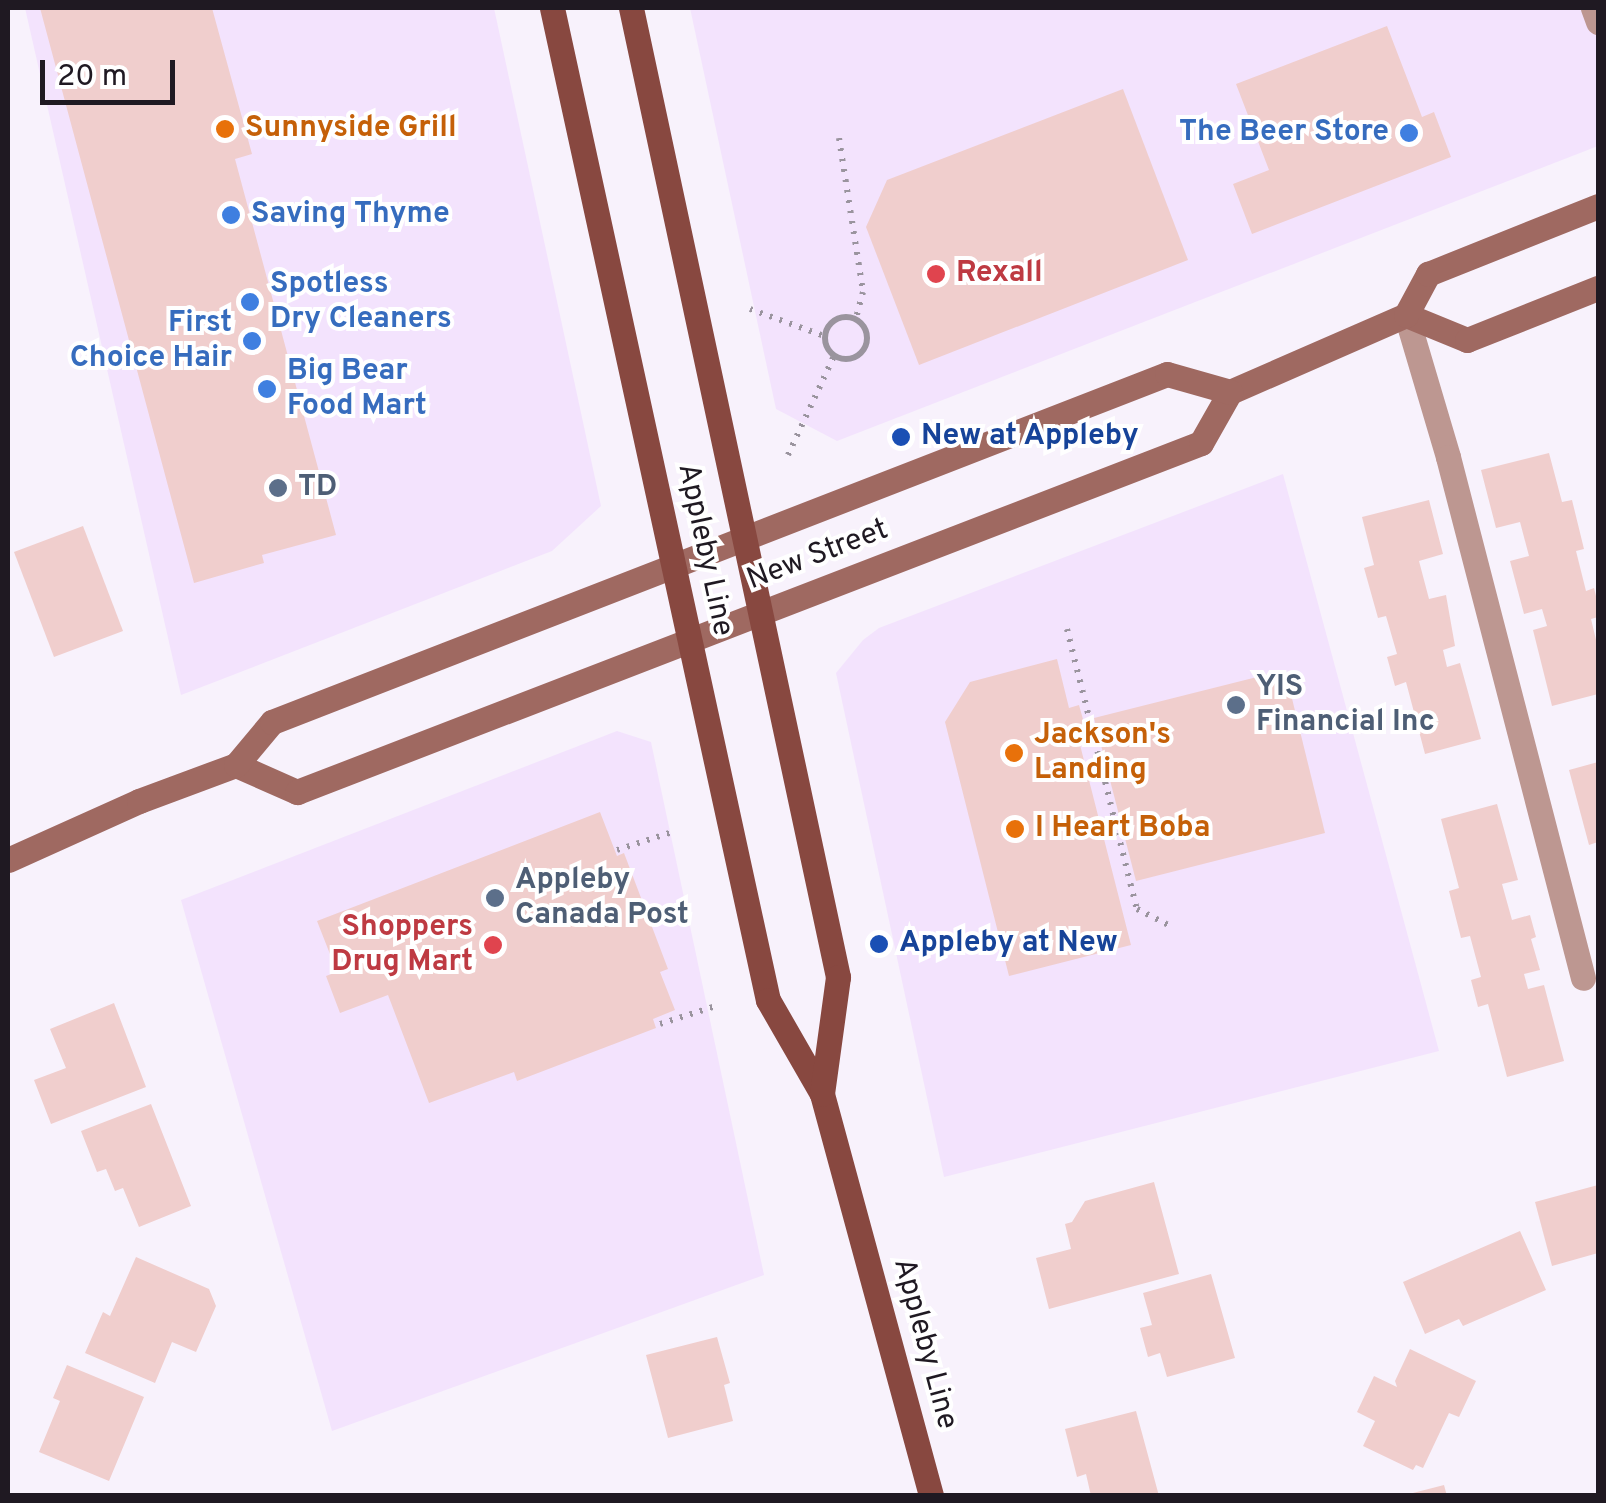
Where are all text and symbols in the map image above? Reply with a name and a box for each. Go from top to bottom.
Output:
scale bar [45,40,180,102]
text: 20 m [57,59,127,96]
place label: Sunnyside Grill [245,111,457,147]
place label: The Beer Store [1179,115,1389,151]
marker: Sunnyside Grill [214,118,236,140]
marker: The Beer Store [1398,122,1420,144]
place label: Saving Thyme [251,197,450,233]
marker: Saving Thyme [220,204,242,226]
place label: Rexall [956,256,1043,292]
marker: Rexall [925,263,947,285]
place label: Spotless Dry Cleaners [270,267,452,338]
marker: Spotless Dry Cleaners [239,291,261,313]
place label: First Choice Hair [70,306,232,376]
marker: First Choice Hair [241,330,263,352]
place label: Big Bear Food Mart [287,354,427,424]
marker: Big Bear Food Mart [256,378,278,400]
place label: New at Appleby [921,419,1140,455]
marker: New at Appleby [890,426,912,448]
street label: Appleby Line [668,460,740,640]
place label: TD [298,470,337,506]
marker: TD [267,477,289,499]
street label: New Street [742,513,894,599]
place label: YIS Financial Inc [1256,670,1435,740]
marker: YIS Financial Inc [1225,694,1247,716]
place label: Jackson's Landing [1034,718,1171,788]
marker: Jackson's Landing [1003,742,1025,764]
place label: I Heart Boba [1035,811,1210,847]
marker: I Heart Boba [1004,818,1026,840]
place label: Appleby Canada Post [515,863,689,934]
marker: Appleby Canada Post [484,887,506,909]
place label: Shoppers Drug Mart [331,910,473,980]
place label: Appleby at New [899,926,1118,962]
marker: Appleby at New [868,933,890,955]
marker: Shoppers Drug Mart [482,934,504,956]
street label: Appleby Line [884,1255,964,1433]

